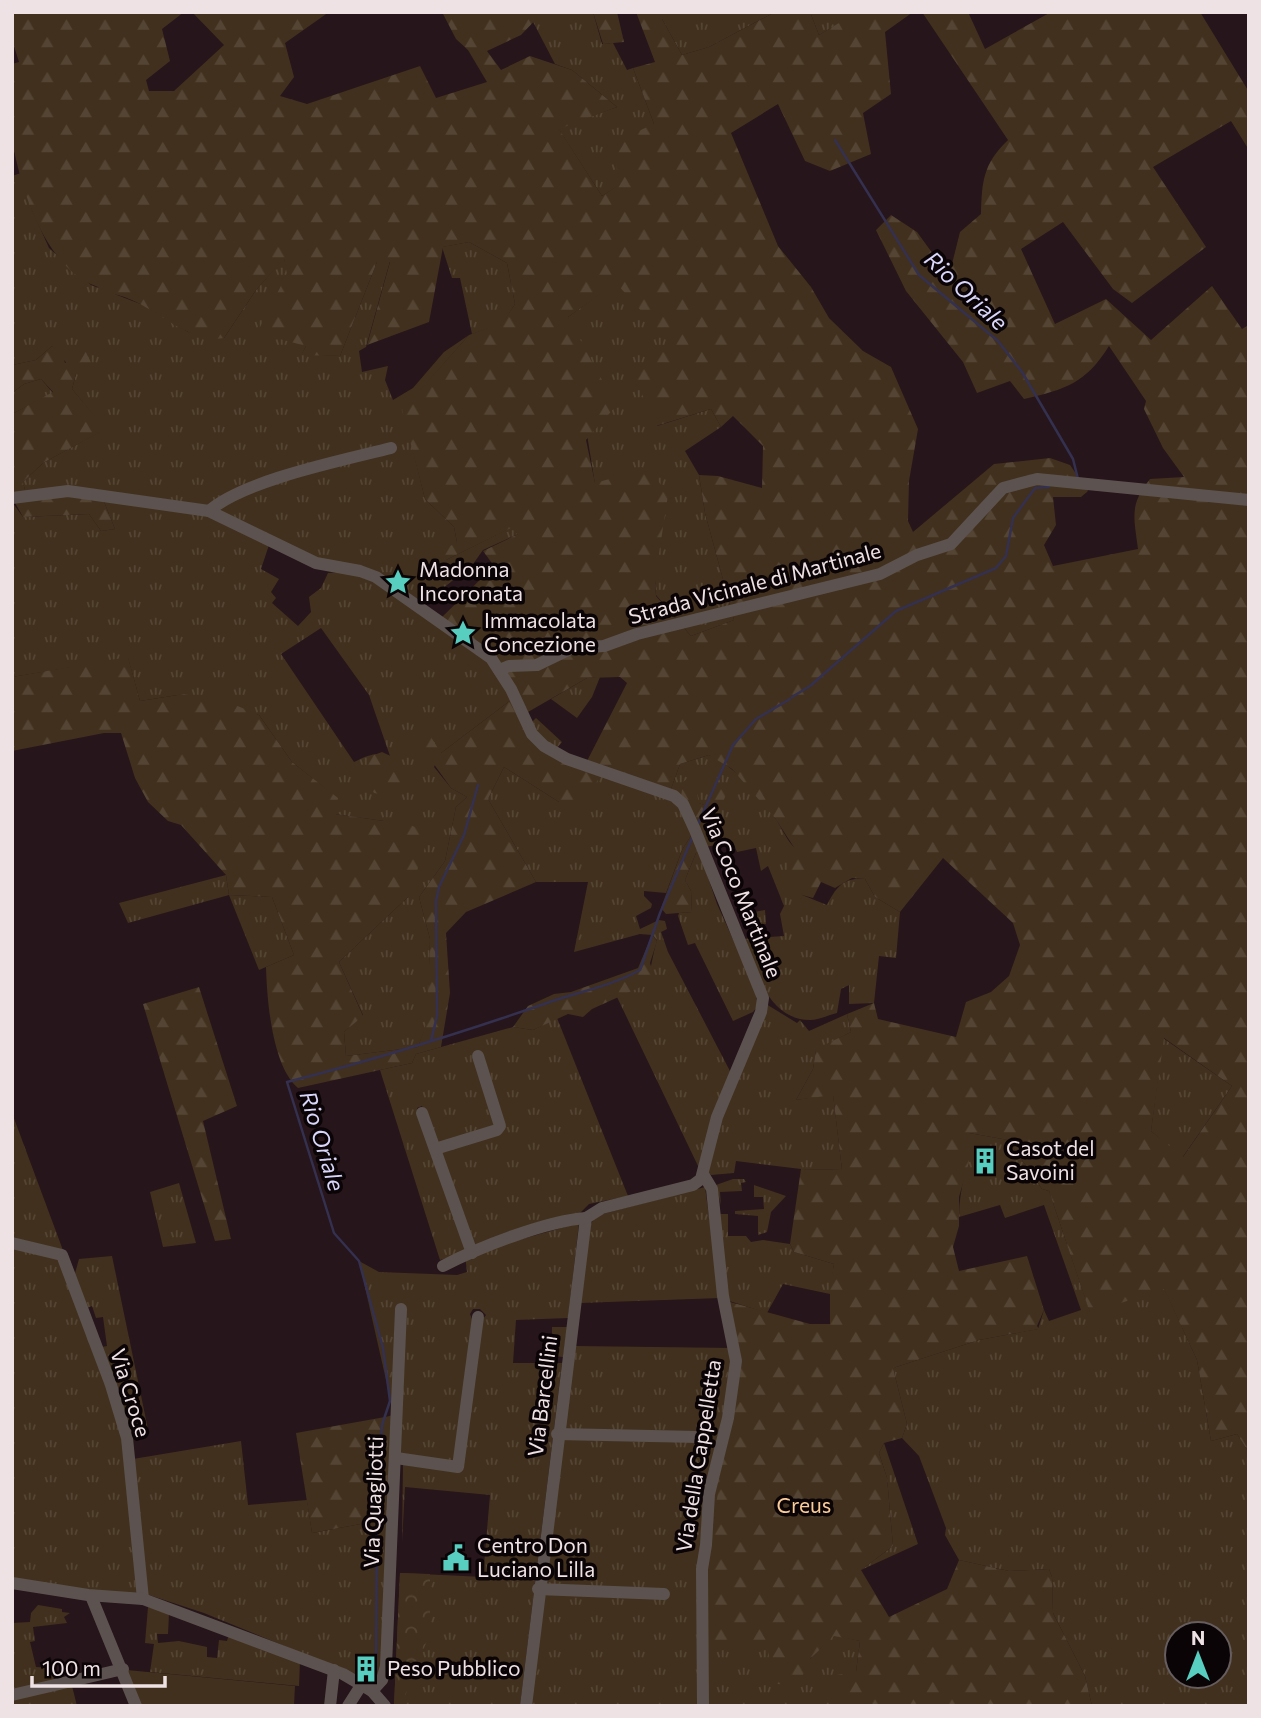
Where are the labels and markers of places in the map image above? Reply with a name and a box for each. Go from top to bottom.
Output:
place label: Madonna Incoronata [419,556,523,605]
place icon: Madonna Incoronata [383,567,413,597]
place label: Immacolata Concezione [484,607,596,656]
place icon: Immacolata Concezione [448,618,478,648]
place label: Casot del Savoini [1006,1135,1095,1184]
building icon: Casot del Savoini [970,1146,1000,1176]
place label: Centro Don Luciano Lilla [477,1532,595,1581]
public building icon: Centro Don Luciano Lilla [441,1543,471,1573]
building icon: Peso Pubblico [351,1654,381,1684]
place label: Peso Pubblico [387,1655,520,1680]

